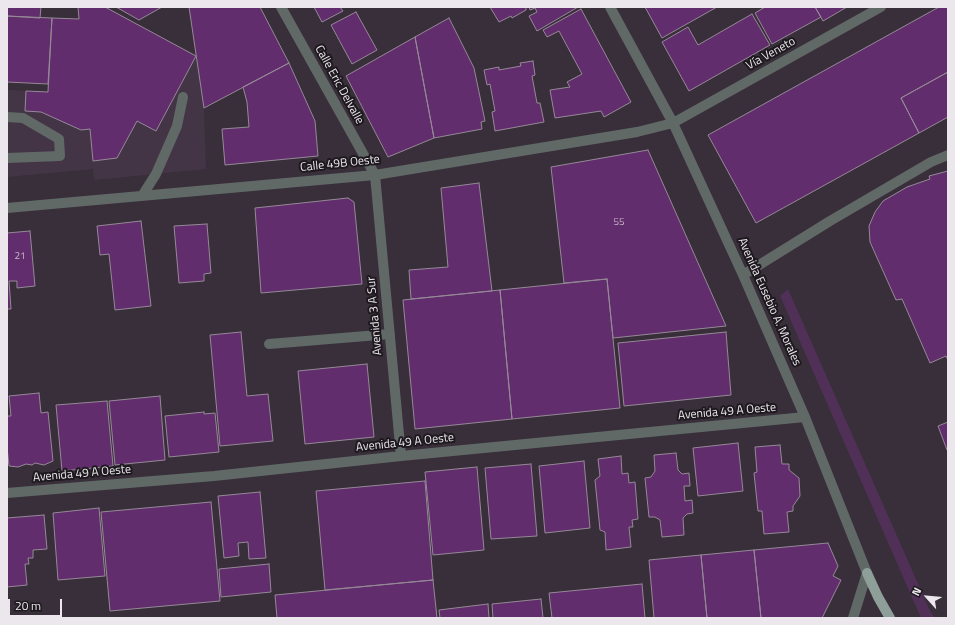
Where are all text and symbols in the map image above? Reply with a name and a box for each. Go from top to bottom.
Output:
street label: Vía Veneto [744,35,798,73]
street label: Calle Eric Delvalle [311,43,367,127]
street label: Calle 49B Oeste [299,153,381,175]
house number: 55 [613,217,625,229]
street label: Avenida Eusebio A. Morales [734,236,804,368]
house number: 21 [14,251,26,263]
street label: Avenida 3 A Sur [364,276,386,356]
street label: Avenida 49 A Oeste [677,401,777,423]
street label: Avenida 49 A Oeste [355,431,455,455]
street label: Avenida 49 A Oeste [32,463,132,485]
north arrow [907,577,947,617]
text: N [907,585,925,599]
scale bar [10,591,64,617]
text: 20 m [15,596,41,615]

